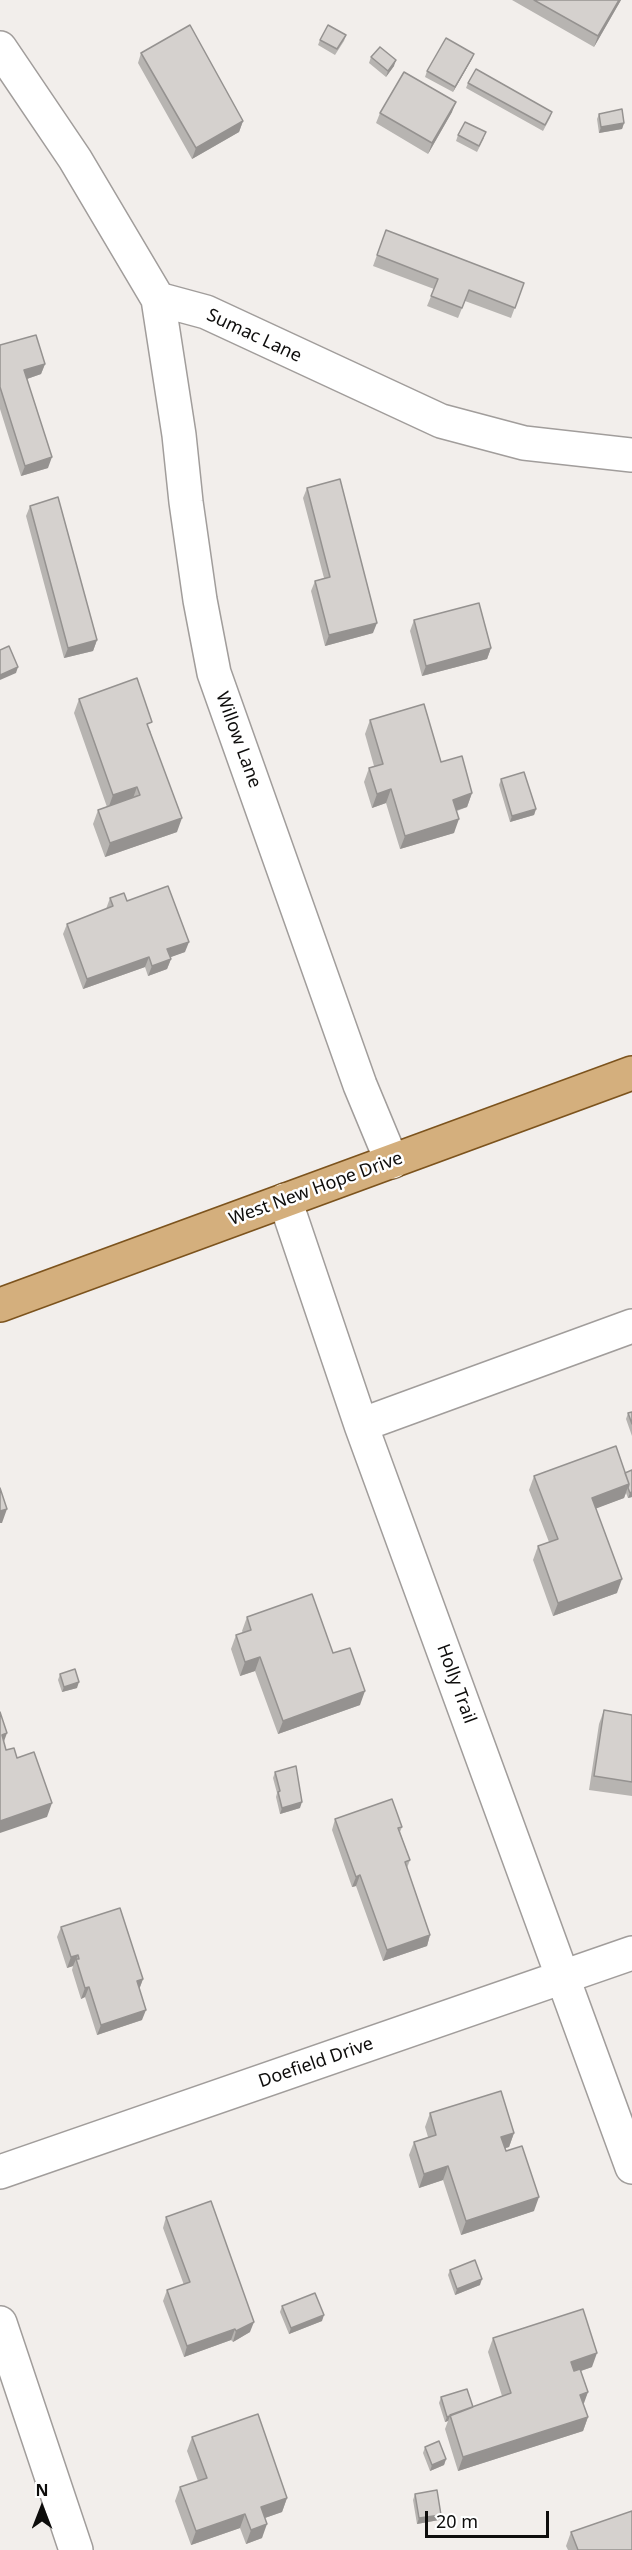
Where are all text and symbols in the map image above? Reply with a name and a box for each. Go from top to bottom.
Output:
street label: Sumac Lane [203,305,305,367]
street label: Willow Lane [211,689,265,791]
street label: West New Hope Drive [226,1148,406,1230]
street label: Holly Trail [432,1641,480,1727]
street label: Doefield Drive [256,2033,376,2093]
north arrow [12,2478,72,2538]
text: N [35,2479,49,2501]
scale bar [428,2499,552,2537]
text: 20 m [436,2509,478,2533]

